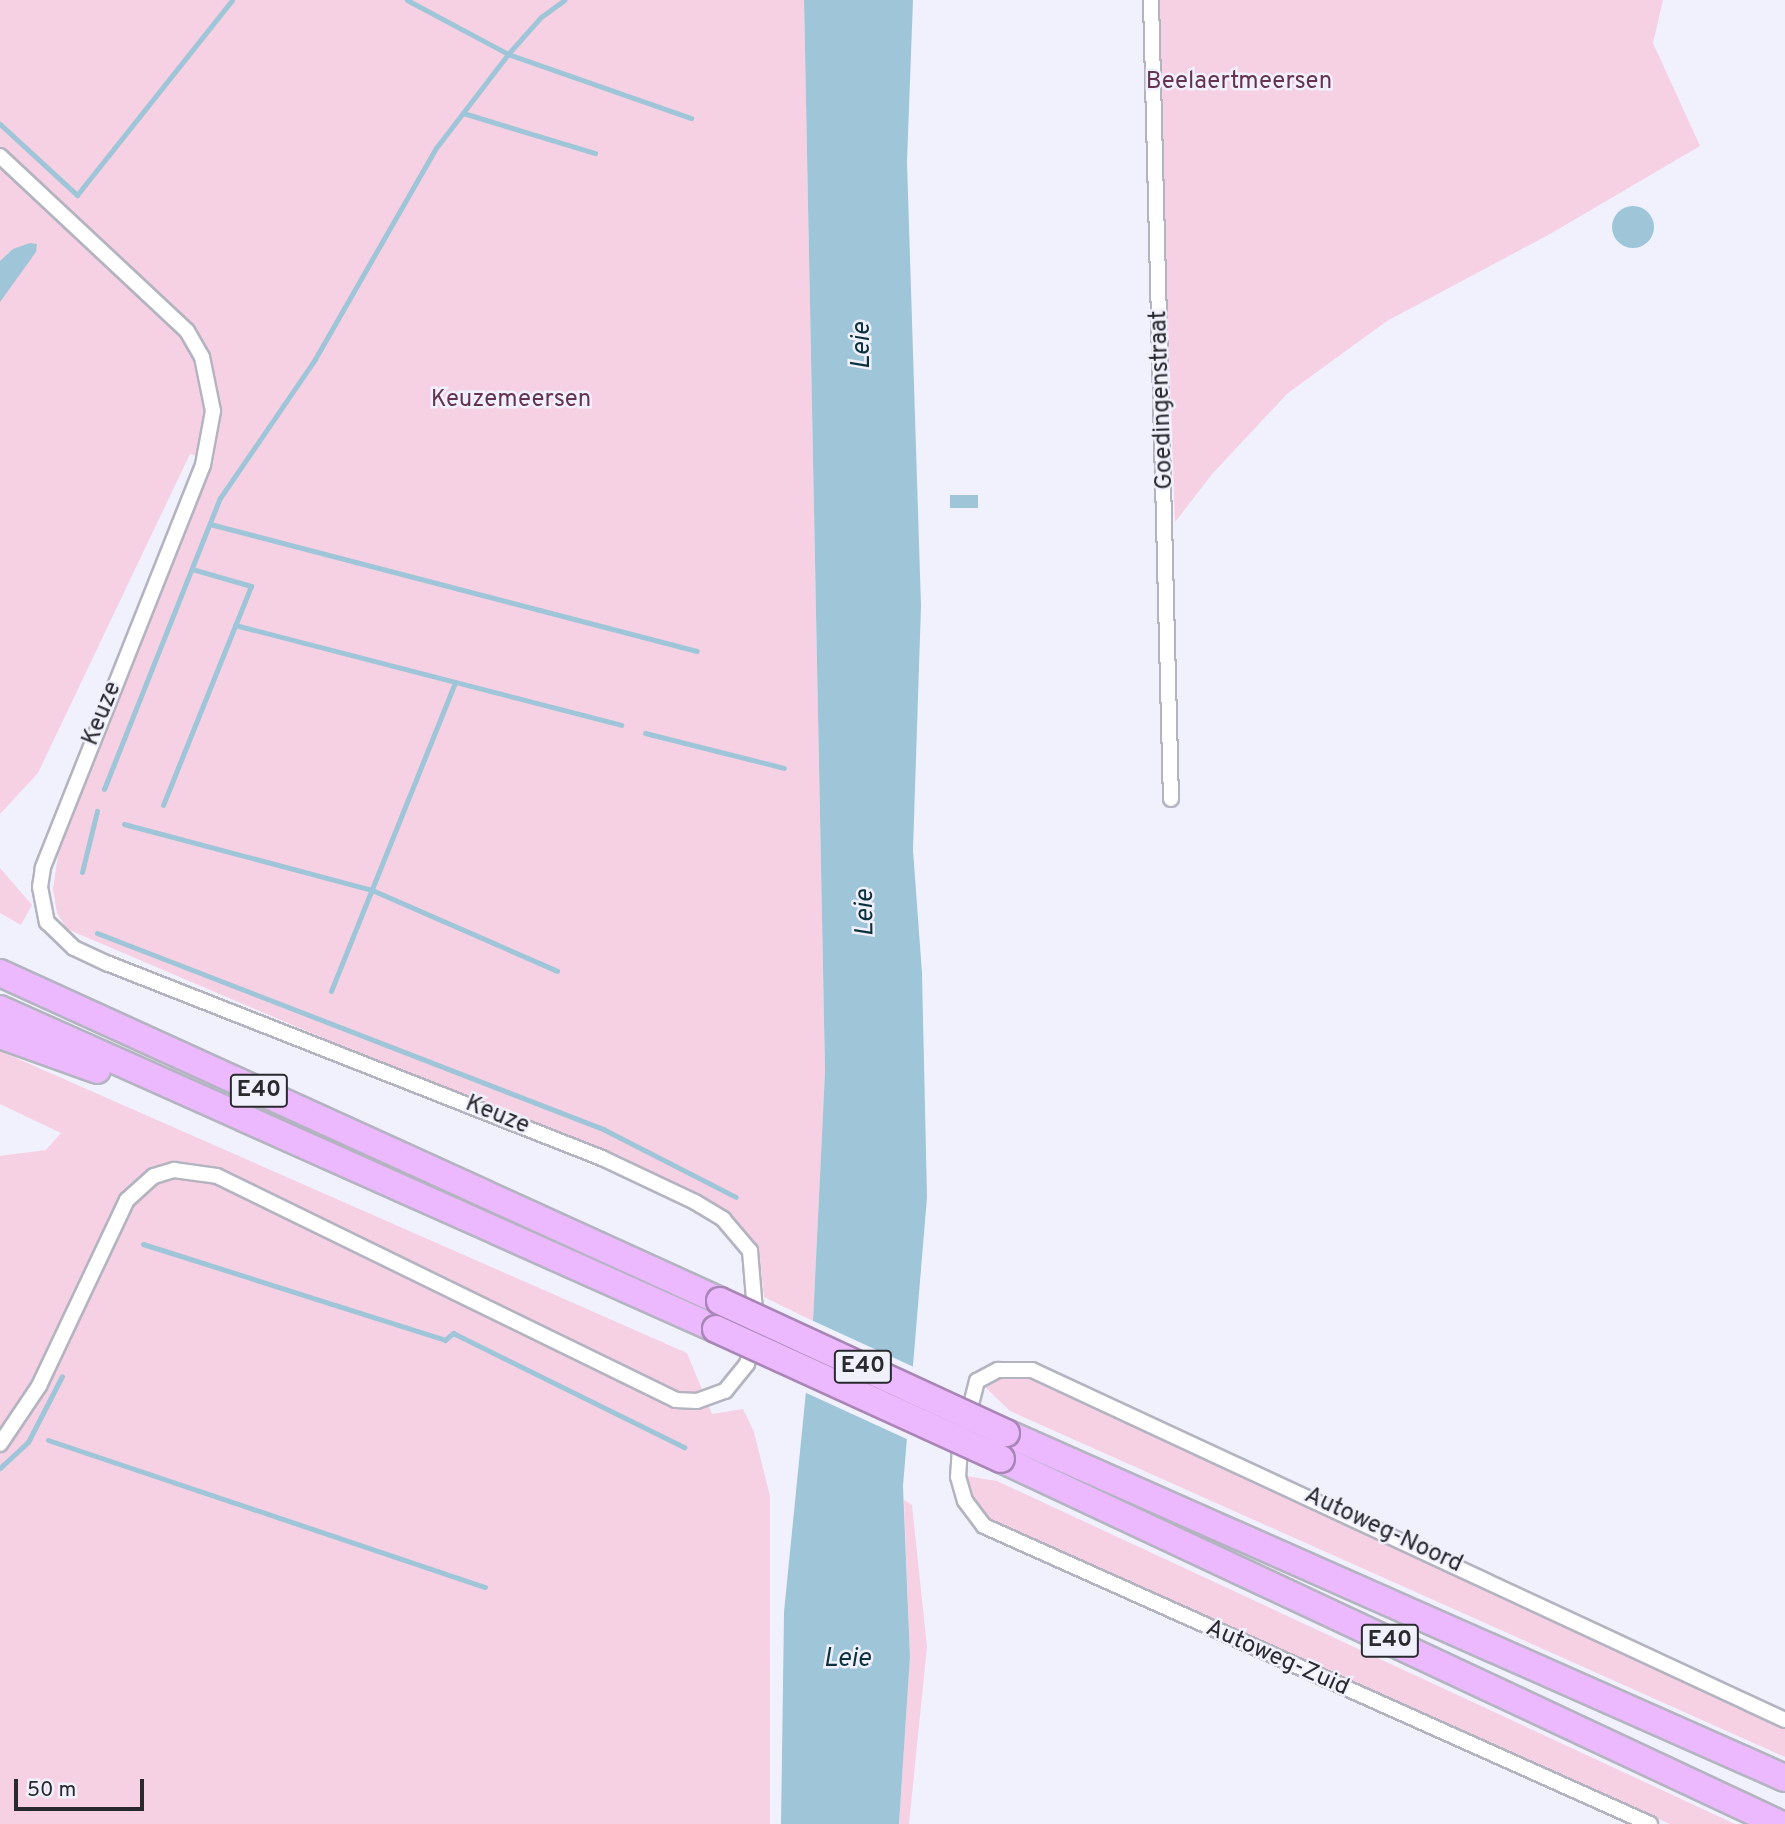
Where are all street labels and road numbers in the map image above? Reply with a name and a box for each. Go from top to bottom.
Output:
street label: Goedingenstraat [1145,310,1181,490]
street label: Keuze [77,678,129,750]
road number: E40 [229,1072,289,1110]
street label: Keuze [461,1090,533,1142]
road number: E40 [833,1348,893,1386]
street label: Autoweg-Noord [1299,1482,1467,1580]
street label: Autoweg-Zuid [1201,1615,1353,1703]
road number: E40 [1360,1622,1420,1660]

